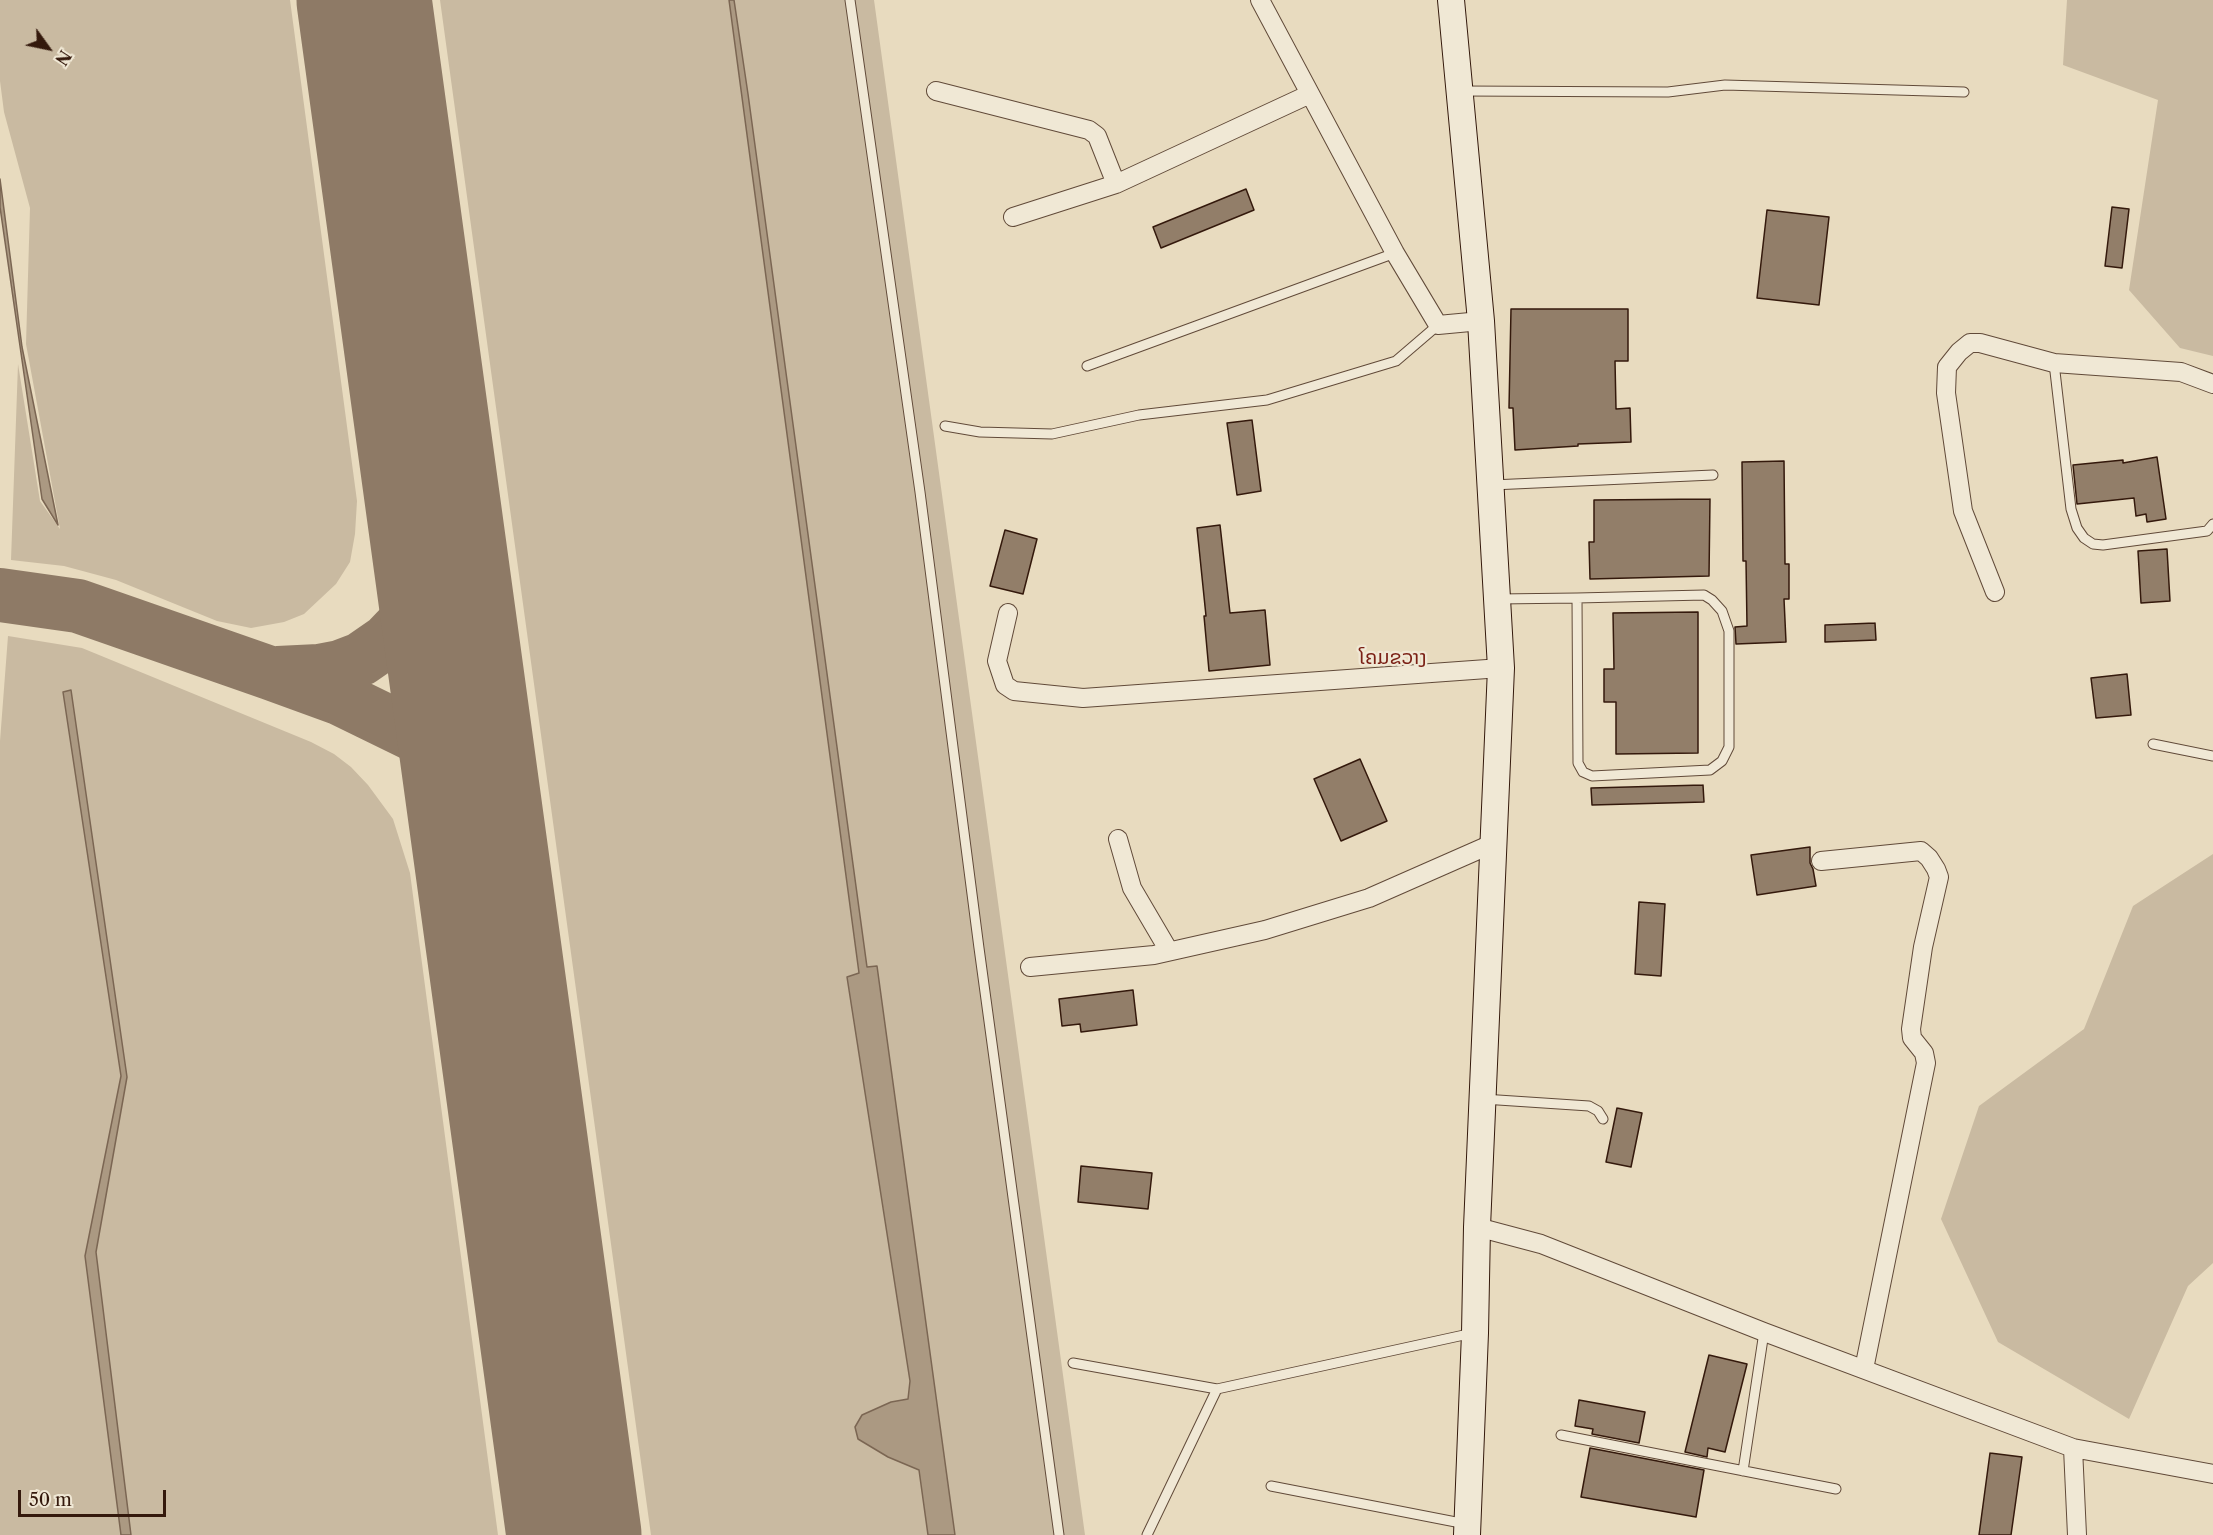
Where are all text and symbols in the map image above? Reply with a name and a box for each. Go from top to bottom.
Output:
north arrow [18,18,78,78]
text: N [51,47,75,69]
district label: ໂຄມຂວາງ [1359,646,1427,670]
scale bar [21,1478,170,1516]
text: 50 m [29,1489,72,1511]

